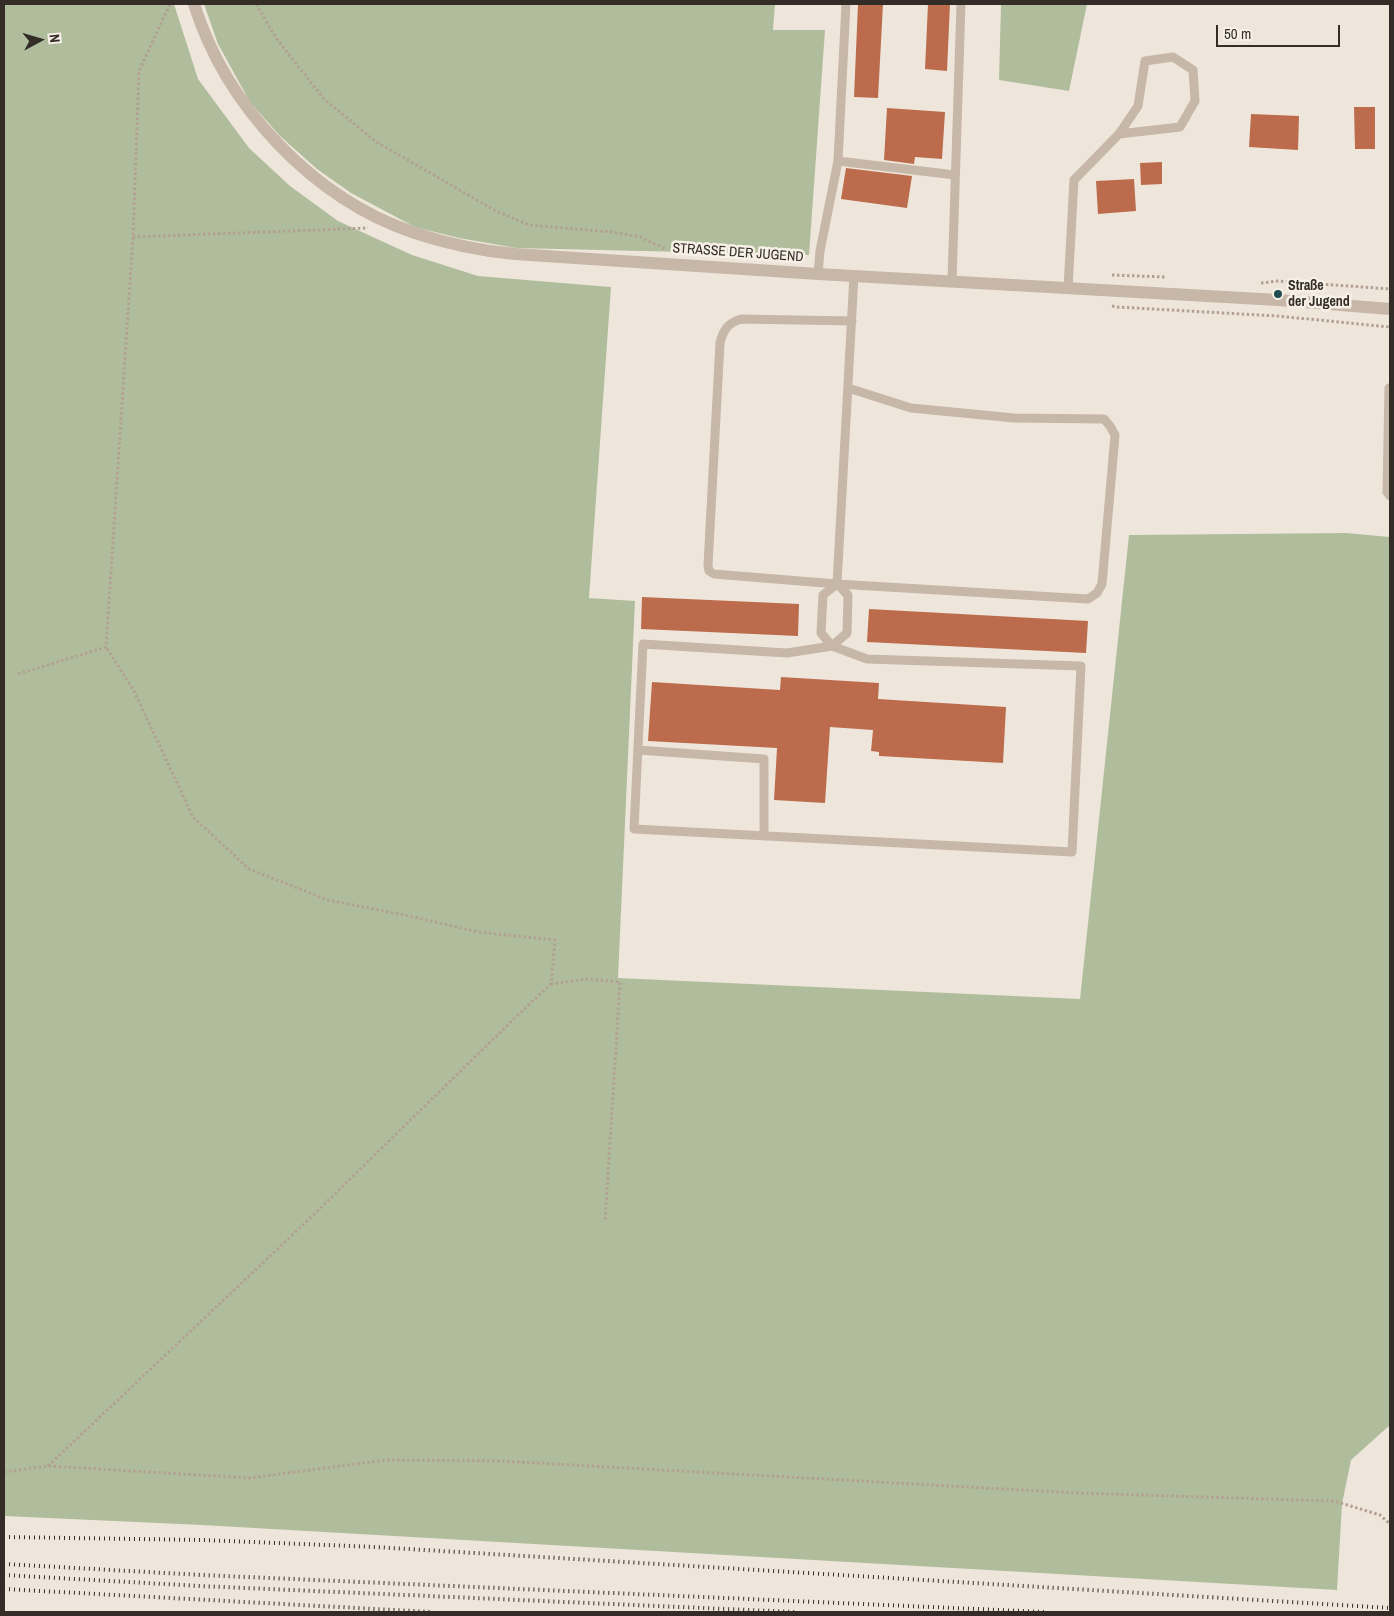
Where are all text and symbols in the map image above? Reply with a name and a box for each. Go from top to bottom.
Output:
north arrow [15,15,65,65]
scale bar [1219,15,1343,47]
text: 50 m [1224,23,1251,44]
text: N [46,33,64,43]
street label: STRASSE DER JUGEND [672,240,804,266]
place label: Straße der Jugend [1288,278,1350,310]
marker: Straße der Jugend [1272,288,1284,300]

